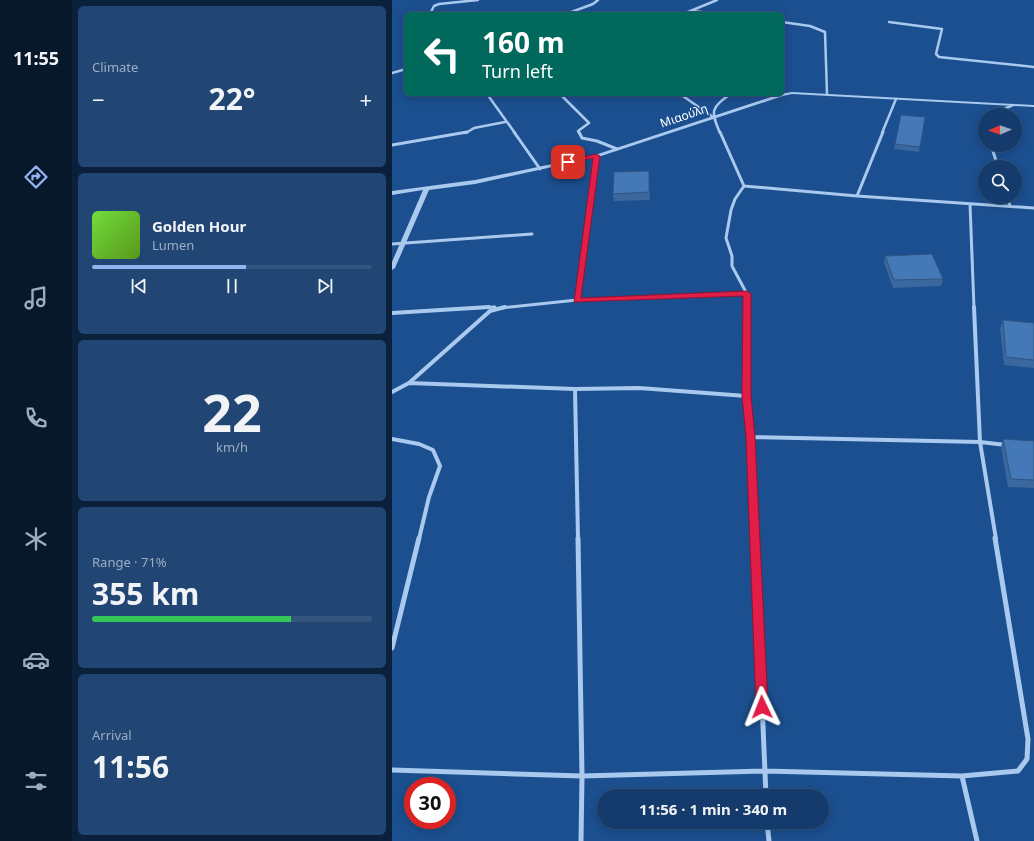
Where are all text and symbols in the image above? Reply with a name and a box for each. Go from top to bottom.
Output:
text: 160 m [482,23,565,61]
icon: left [416,28,468,80]
text: 11:55 [13,46,59,70]
text: Climate [92,58,138,76]
text: Turn left [482,59,553,83]
text: 22° [208,78,256,119]
text: − [92,84,105,114]
text: + [359,84,372,114]
street label: Μιαούλη [658,99,710,132]
north arrow [978,108,1022,152]
map controls [978,108,1022,204]
pin [551,145,585,179]
icon: arrive [557,151,579,173]
button: search [978,160,1022,204]
icon: directions [22,163,50,191]
text: Golden Hour [152,216,246,236]
text: Lumen [152,236,194,254]
icon: previous [128,275,150,297]
icon: pause [221,275,243,297]
icon: next [314,275,336,297]
icon: music [22,284,50,312]
text: 22 [202,376,262,447]
icon: phone [22,404,50,432]
text: km/h [216,438,248,456]
icon: climate [22,525,50,553]
text: Range · 71% [92,553,167,571]
text: 355 km [92,573,199,614]
icon: car [22,646,50,674]
position arrow [741,686,783,728]
text: Arrival [92,726,132,744]
text: 11:56 [92,746,169,787]
icon: filters [22,767,50,795]
speed limit sign: 30 [404,777,456,829]
text: 11:56 · 1 min · 340 m [639,799,787,819]

